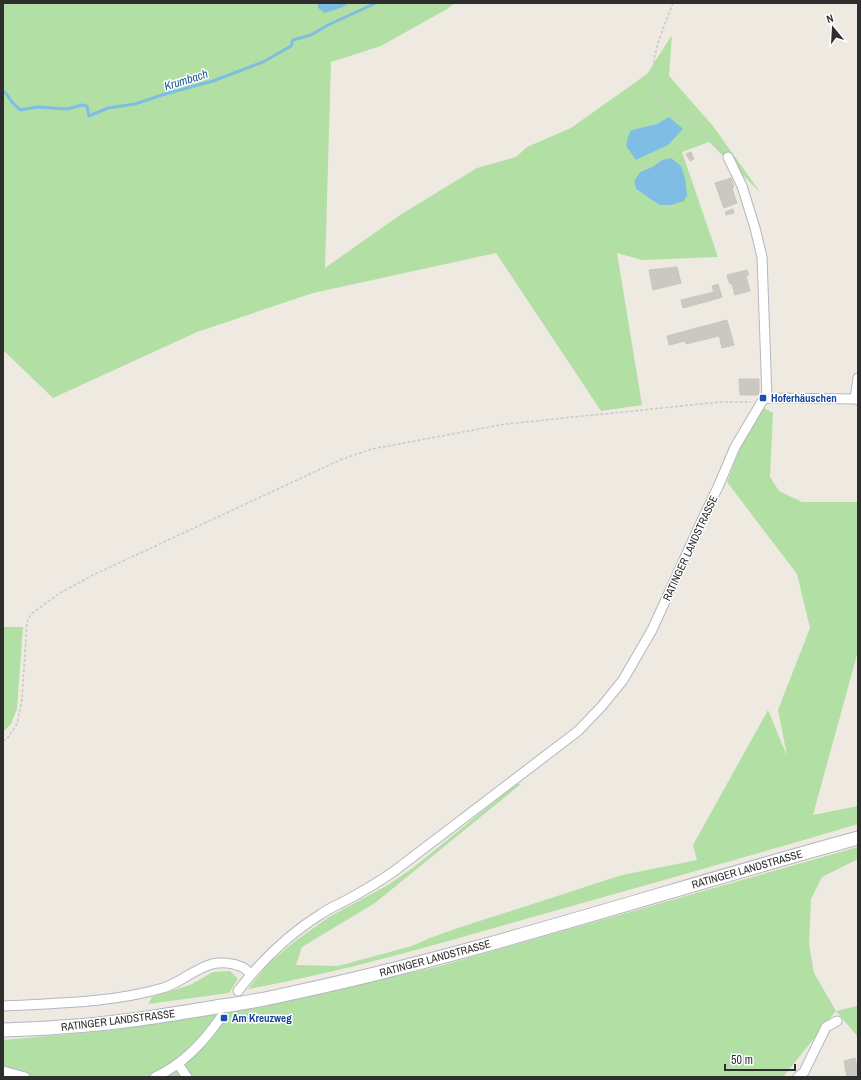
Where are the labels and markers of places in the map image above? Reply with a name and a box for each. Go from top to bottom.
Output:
place label: Hoferhäuschen [771,391,837,405]
marker: Hoferhäuschen [758,393,768,403]
place label: Am Kreuzweg [232,1011,292,1025]
marker: Am Kreuzweg [219,1013,229,1023]

